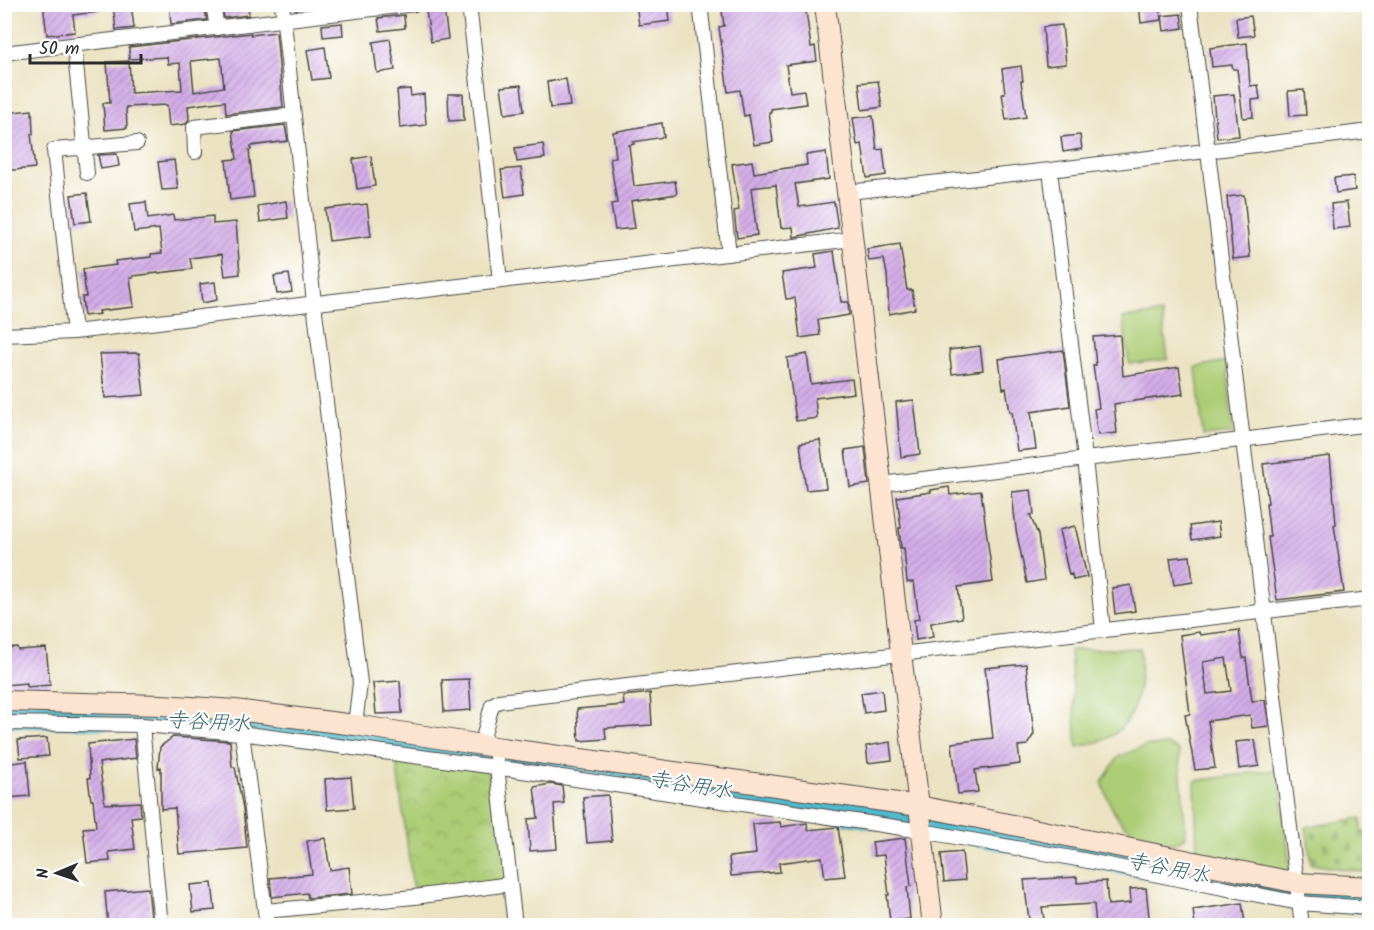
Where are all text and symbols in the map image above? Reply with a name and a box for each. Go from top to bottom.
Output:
scale bar [30,27,141,65]
text: 50 m [39,35,79,64]
water label: 寺谷用水 [165,704,251,742]
water label: 寺谷用水 [646,763,734,809]
north arrow [27,843,87,903]
water label: 寺谷用水 [1124,845,1212,893]
text: N [31,868,56,879]

